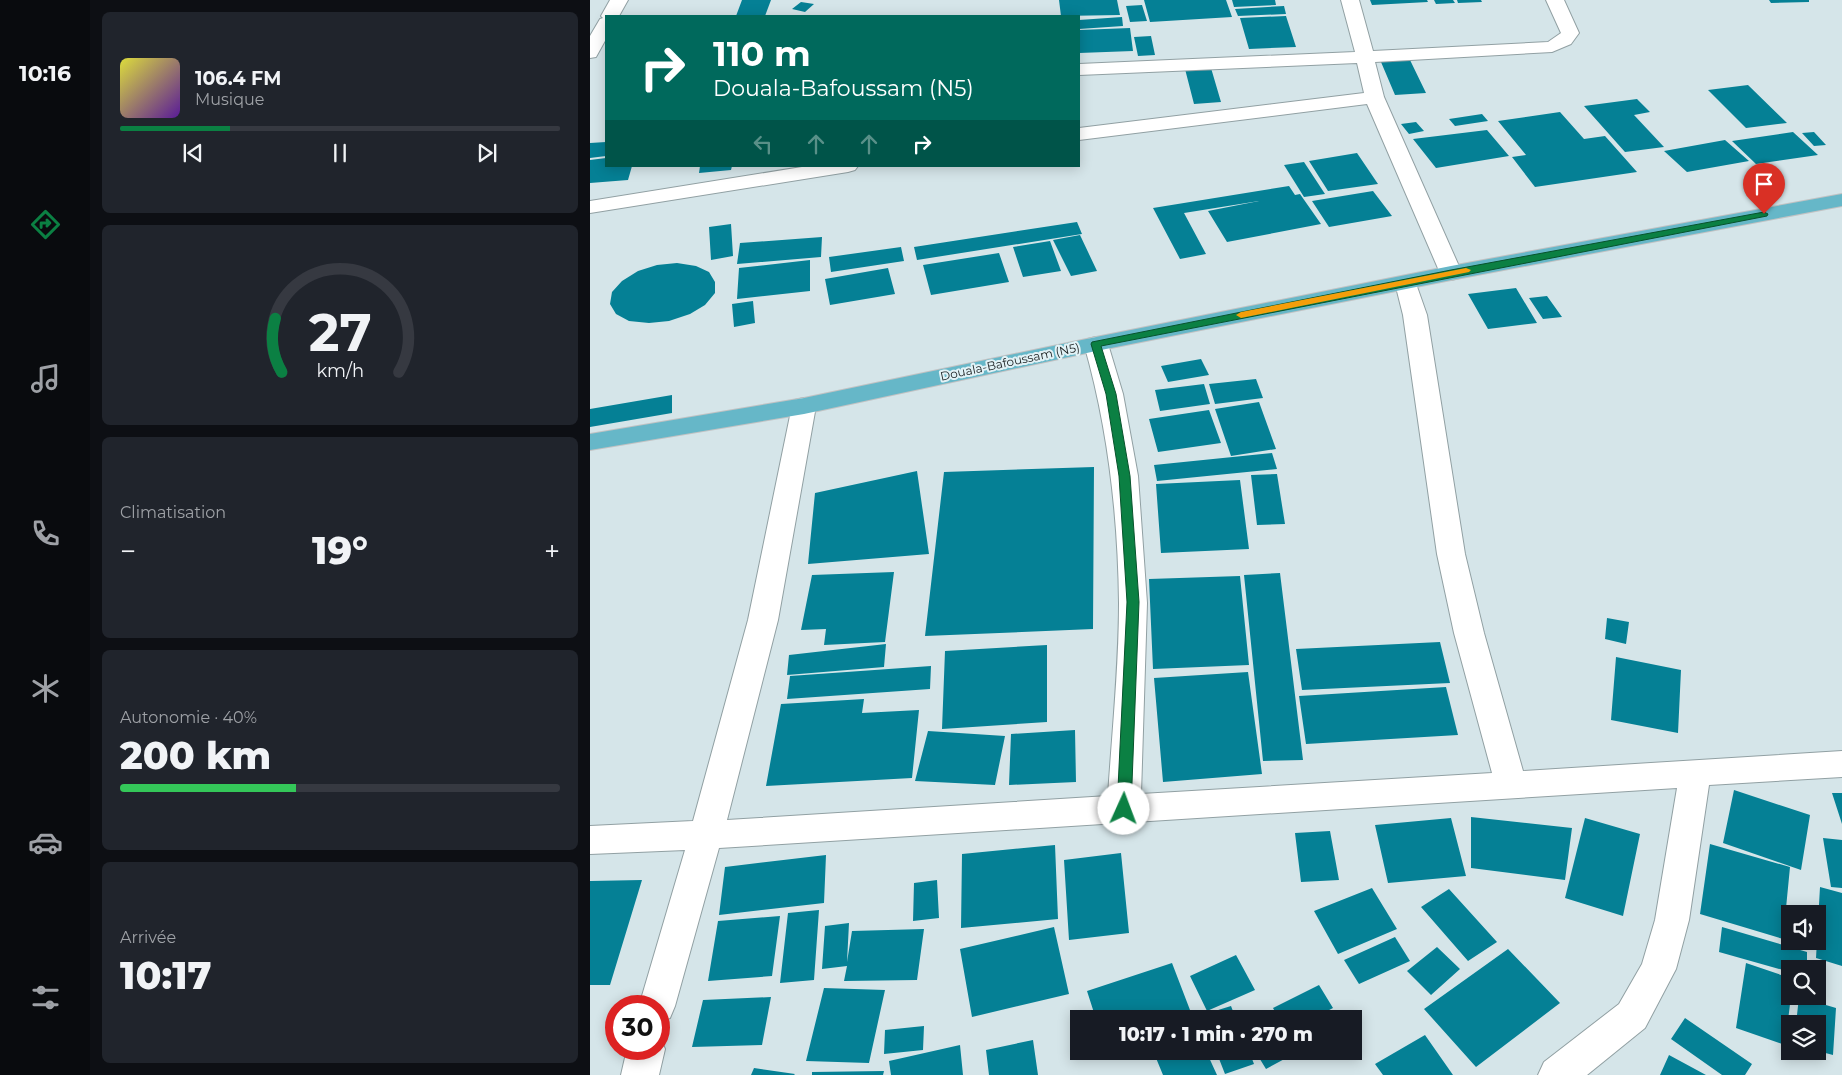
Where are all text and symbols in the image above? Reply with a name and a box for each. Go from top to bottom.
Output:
text: 110 m [713,32,811,75]
icon: right [630,35,695,100]
text: 10:16 [19,60,71,87]
text: 106.4 FM [195,67,281,90]
text: Douala-Bafoussam (N5) [713,75,974,102]
text: Musique [195,90,264,109]
icon: left [749,130,777,158]
icon: ahead [802,130,830,158]
icon: ahead [855,130,883,158]
icon: right [908,130,936,158]
icon: previous [179,139,207,167]
icon: pause [326,139,354,167]
icon: next [473,139,501,167]
pin [1743,163,1785,214]
icon: arrive [1750,170,1778,198]
icon: directions [28,207,63,242]
text: 27 [309,301,371,364]
street label: Douala-Bafoussam (N5) [939,339,1081,384]
text: km/h [316,360,364,381]
icon: music [28,361,63,396]
text: Climatisation [120,503,226,522]
icon: phone [28,516,63,551]
text: 19° [312,527,368,574]
text: − [120,534,136,568]
text: + [544,534,560,568]
icon: climate [28,671,63,706]
text: Autonomie · 40% [120,708,257,727]
text: 200 km [120,732,271,779]
position arrow [1097,782,1149,834]
icon: car [28,825,63,860]
map controls [1781,905,1826,1060]
button: sound [1781,905,1826,950]
text: Arrivée [120,928,176,947]
text: 10:17 [120,952,212,999]
button: search [1781,960,1826,1005]
icon: filters [28,980,63,1015]
speed limit sign: 30 [605,995,670,1060]
button: layers [1781,1015,1826,1060]
text: 10:17 · 1 min · 270 m [1119,1023,1313,1046]

